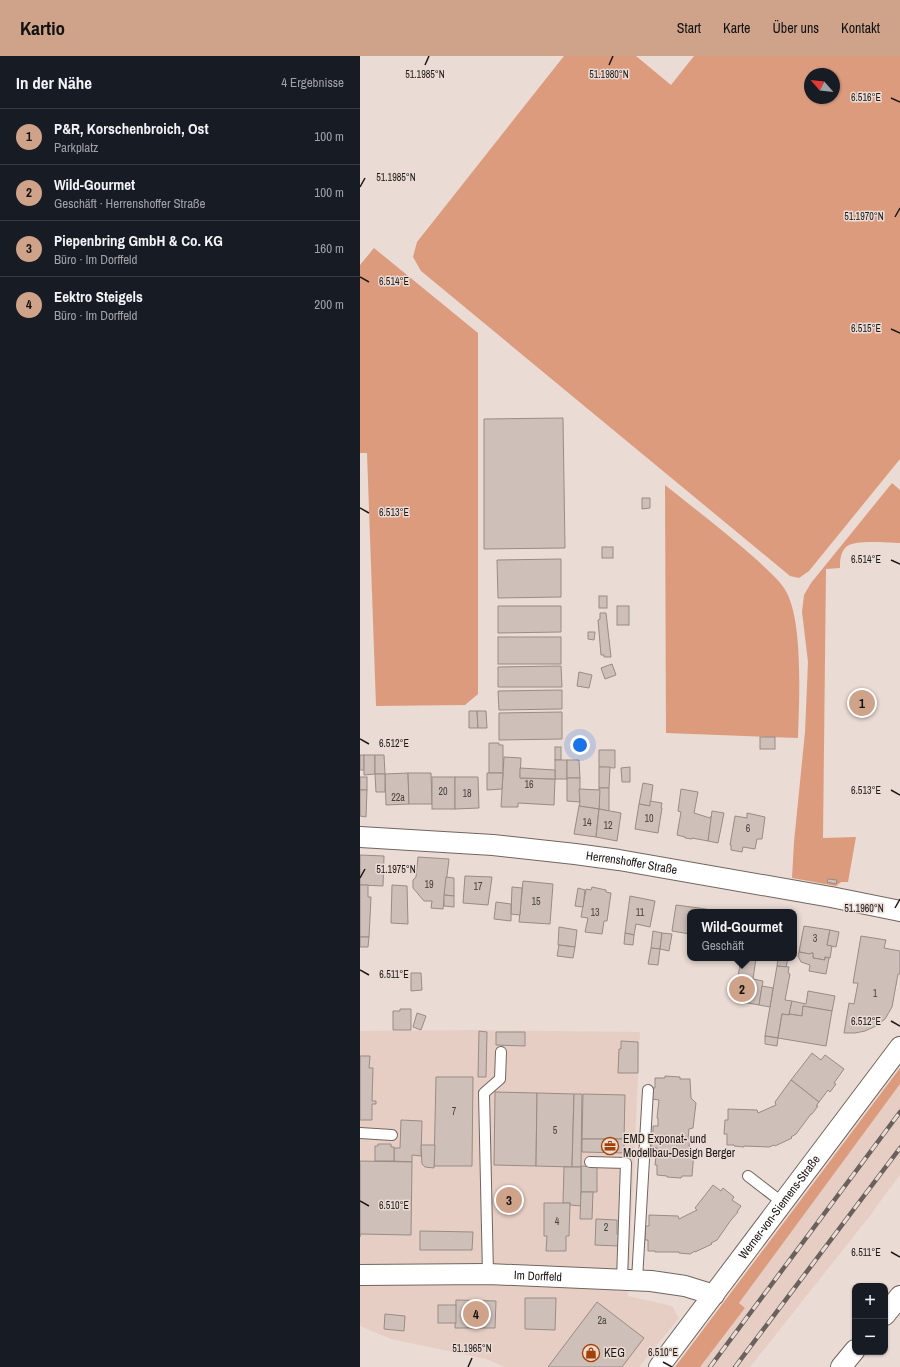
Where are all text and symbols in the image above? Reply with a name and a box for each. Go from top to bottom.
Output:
text: Kartio [20,15,65,41]
text: Start [677,19,701,37]
text: Karte [723,19,750,37]
text: Über uns [772,19,819,37]
text: Kontakt [841,19,880,37]
text: 51.1985°N [405,68,445,81]
text: 51.1980°N [589,68,629,81]
north arrow [804,68,840,104]
text: In der Nähe [16,71,92,94]
text: 4 Ergebnisse [281,74,344,91]
text: 6.516°E [851,91,881,104]
text: P&R, Korschenbroich, Ost [54,118,208,139]
text: 1 [26,128,32,145]
text: 100 m [314,128,344,145]
text: Parkplatz [54,139,98,156]
text: 51.1985°N [376,171,416,184]
text: Wild-Gourmet [54,174,135,195]
text: 2 [26,184,32,201]
text: 100 m [314,184,344,201]
text: Geschäft · Herrenshoffer Straße [54,195,206,212]
text: 51.1970°N [844,210,884,223]
text: Piepenbring GmbH & Co. KG [54,230,223,251]
text: 3 [26,240,32,257]
text: 160 m [314,240,344,257]
text: Büro · Im Dorffeld [54,251,137,268]
text: 6.514°E [379,275,409,288]
text: Eektro Steigels [54,286,143,307]
text: 4 [26,296,32,313]
text: 200 m [314,296,344,313]
text: Büro · Im Dorffeld [54,307,137,324]
text: 6.515°E [851,322,881,335]
text: 6.513°E [379,506,409,519]
text: 6.514°E [851,553,881,566]
pin: 1 [849,688,875,718]
your location [570,735,590,755]
text: 6.512°E [379,737,409,750]
house number: 16 [524,778,534,791]
text: 6.513°E [851,784,881,797]
house number: 20 [438,785,448,798]
house number: 18 [462,787,472,800]
house number: 22a [391,791,405,804]
house number: 10 [644,812,654,825]
house number: 14 [582,816,592,829]
house number: 12 [603,819,613,832]
house number: 6 [746,822,751,835]
street label: Herrenshoffer Straße [585,848,679,878]
text: 51.1975°N [376,863,416,876]
house number: 19 [424,878,434,891]
house number: 17 [473,880,483,893]
house number: 15 [531,895,541,908]
text: 51.1960°N [844,902,884,915]
house number: 13 [590,906,600,919]
house number: 11 [636,906,645,919]
popup [687,909,797,961]
text: Wild-Gourmet [701,916,783,937]
house number: 3 [813,932,818,945]
text: Geschäft [701,937,744,954]
text: 6.511°E [379,968,409,981]
pin: 2 [729,974,755,1004]
house number: 1 [873,987,878,1000]
text: 6.512°E [851,1015,881,1028]
house number: 7 [452,1105,457,1118]
house number: 5 [553,1124,558,1137]
place label: EMD Exponat- und Modellbau-Design Berger [623,1131,736,1161]
office icon: EMD Exponat- und Modellbau-Design Berger [600,1136,620,1156]
street label: Werner-von-Siemens-Straße [735,1152,824,1263]
pin: 3 [496,1185,522,1215]
text: 6.510°E [379,1199,409,1212]
house number: 4 [555,1215,560,1228]
house number: 2 [604,1221,609,1234]
text: 6.511°E [851,1246,881,1259]
street label: Im Dorffeld [514,1267,562,1285]
map controls [852,1283,888,1355]
button: + [852,1283,888,1319]
pin: 4 [463,1299,489,1329]
house number: 2a [597,1314,607,1327]
button: − [852,1319,888,1355]
text: 51.1965°N [452,1342,492,1355]
shop icon: KEG [581,1343,601,1363]
place label: KEG [604,1345,625,1361]
text: 6.510°E [648,1346,678,1359]

